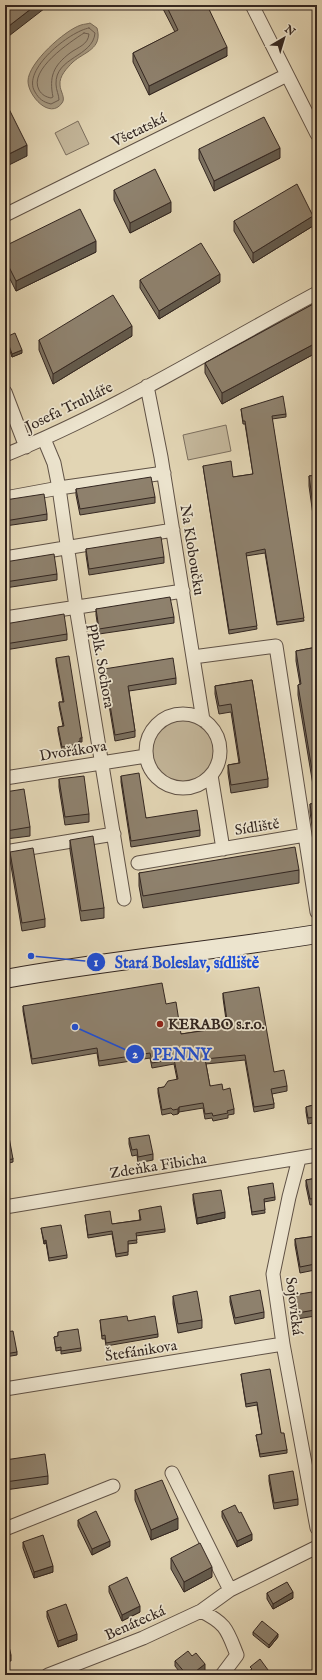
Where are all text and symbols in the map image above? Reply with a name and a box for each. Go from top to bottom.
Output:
north arrow [264,18,304,58]
text: N [281,22,298,40]
street label: Všetatská [108,108,170,152]
street label: Josefa Truhláře [20,378,116,437]
street label: Na Kloboučku [175,503,209,597]
street label: pplk. Sochora [85,622,119,710]
street label: Dvořákova [38,736,108,766]
street label: Sídliště [233,814,281,840]
callout: Stará Boleslav, sídliště [86,948,267,976]
text: Stará Boleslav, sídliště [115,954,260,974]
text: 1 [94,955,99,970]
place label: KERABO s.r.o. [168,1015,265,1034]
marker: KERABO s.r.o. [155,1019,165,1029]
callout: PENNY [125,1040,219,1068]
text: PENNY [153,1046,213,1066]
text: 2 [132,1047,138,1062]
street label: Zdeňka Fibicha [108,1149,208,1183]
street label: Sojovická [281,1276,307,1337]
street label: Štefánikova [104,1336,179,1366]
street label: Benátecká [102,1601,169,1645]

